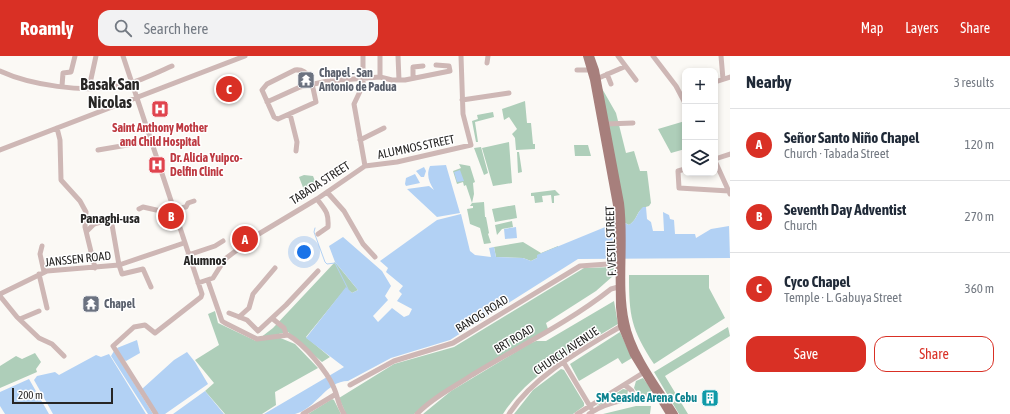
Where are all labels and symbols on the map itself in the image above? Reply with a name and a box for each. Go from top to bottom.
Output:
place label: Chapel - San Antonio de Padua [318,66,397,94]
temple icon: Chapel - San Antonio de Padua [296,70,316,90]
pin: C [216,74,242,104]
district label: Basak San Nicolas [80,75,140,111]
hospital icon: Saint Anthony Mother and Child Hospital [150,99,170,119]
place label: Saint Anthony Mother and Child Hospital [112,121,208,149]
street label: ALUMNOS STREET [376,132,456,162]
place label: Dr. Alicia Yuipco- Delfin Clinic [170,151,242,179]
hospital icon: Dr. Alicia Yuipco- Delfin Clinic [147,155,167,175]
street label: TABADA STREET [288,158,353,207]
pin: B [158,201,184,231]
street label: F. VESTIL STREET [603,205,619,276]
district label: Panaghi-usa [80,211,140,226]
pin: A [232,224,258,254]
your location [294,242,314,262]
street label: JANSSEN ROAD [44,249,112,269]
district label: Alumnos [183,253,227,268]
street label: BANOG ROAD [453,292,511,336]
temple icon: Chapel [81,294,101,314]
place label: Chapel [104,297,136,311]
street label: BRT ROAD [491,322,537,356]
street label: CHURCH AVENUE [531,324,601,378]
scale bar [12,386,113,405]
building icon: SM Seaside Arena Cebu [700,388,720,408]
place label: SM Seaside Arena Cebu [596,391,697,405]

